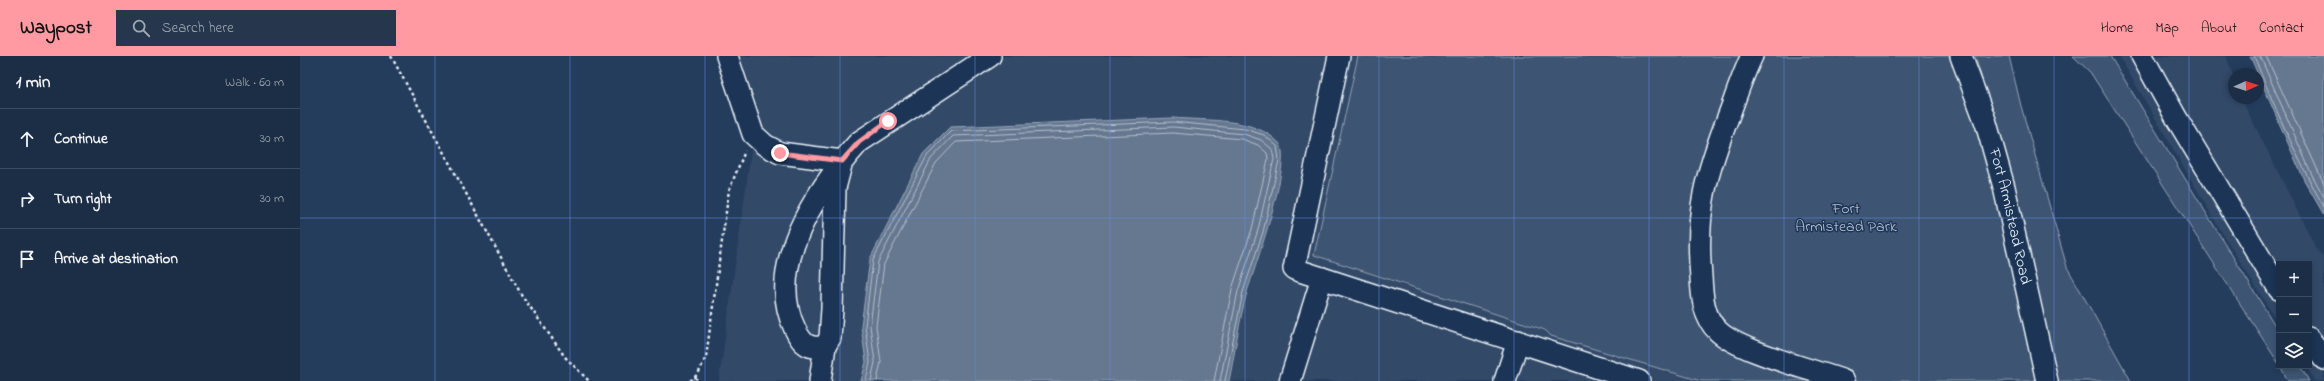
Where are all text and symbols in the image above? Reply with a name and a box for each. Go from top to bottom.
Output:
search box [116,10,396,46]
text: Waypost [20,15,92,42]
icon: search [130,17,152,39]
text: Search here [162,17,234,39]
text: Home [2101,18,2133,39]
text: Map [2155,18,2179,39]
text: About [2201,18,2237,39]
text: Contact [2259,18,2304,39]
north arrow [2228,68,2264,104]
text: 1 min [16,70,50,95]
text: Walk · 60 m [225,73,284,92]
route start [879,112,897,130]
icon: ahead [16,128,38,150]
text: Continue [54,128,108,150]
text: 30 m [260,129,284,148]
route end [771,144,789,162]
street label: Fort Armistead Road [1981,145,2037,287]
icon: right [16,188,38,210]
text: Turn right [54,188,112,210]
text: 30 m [260,189,284,208]
park label: Fort Armistead Park [1795,197,1898,239]
icon: arrive [16,248,38,270]
text: Arrive at destination [54,248,178,270]
map controls [2276,261,2312,369]
button: + [2276,261,2312,297]
button: − [2276,297,2312,333]
button: layers [2276,333,2312,369]

